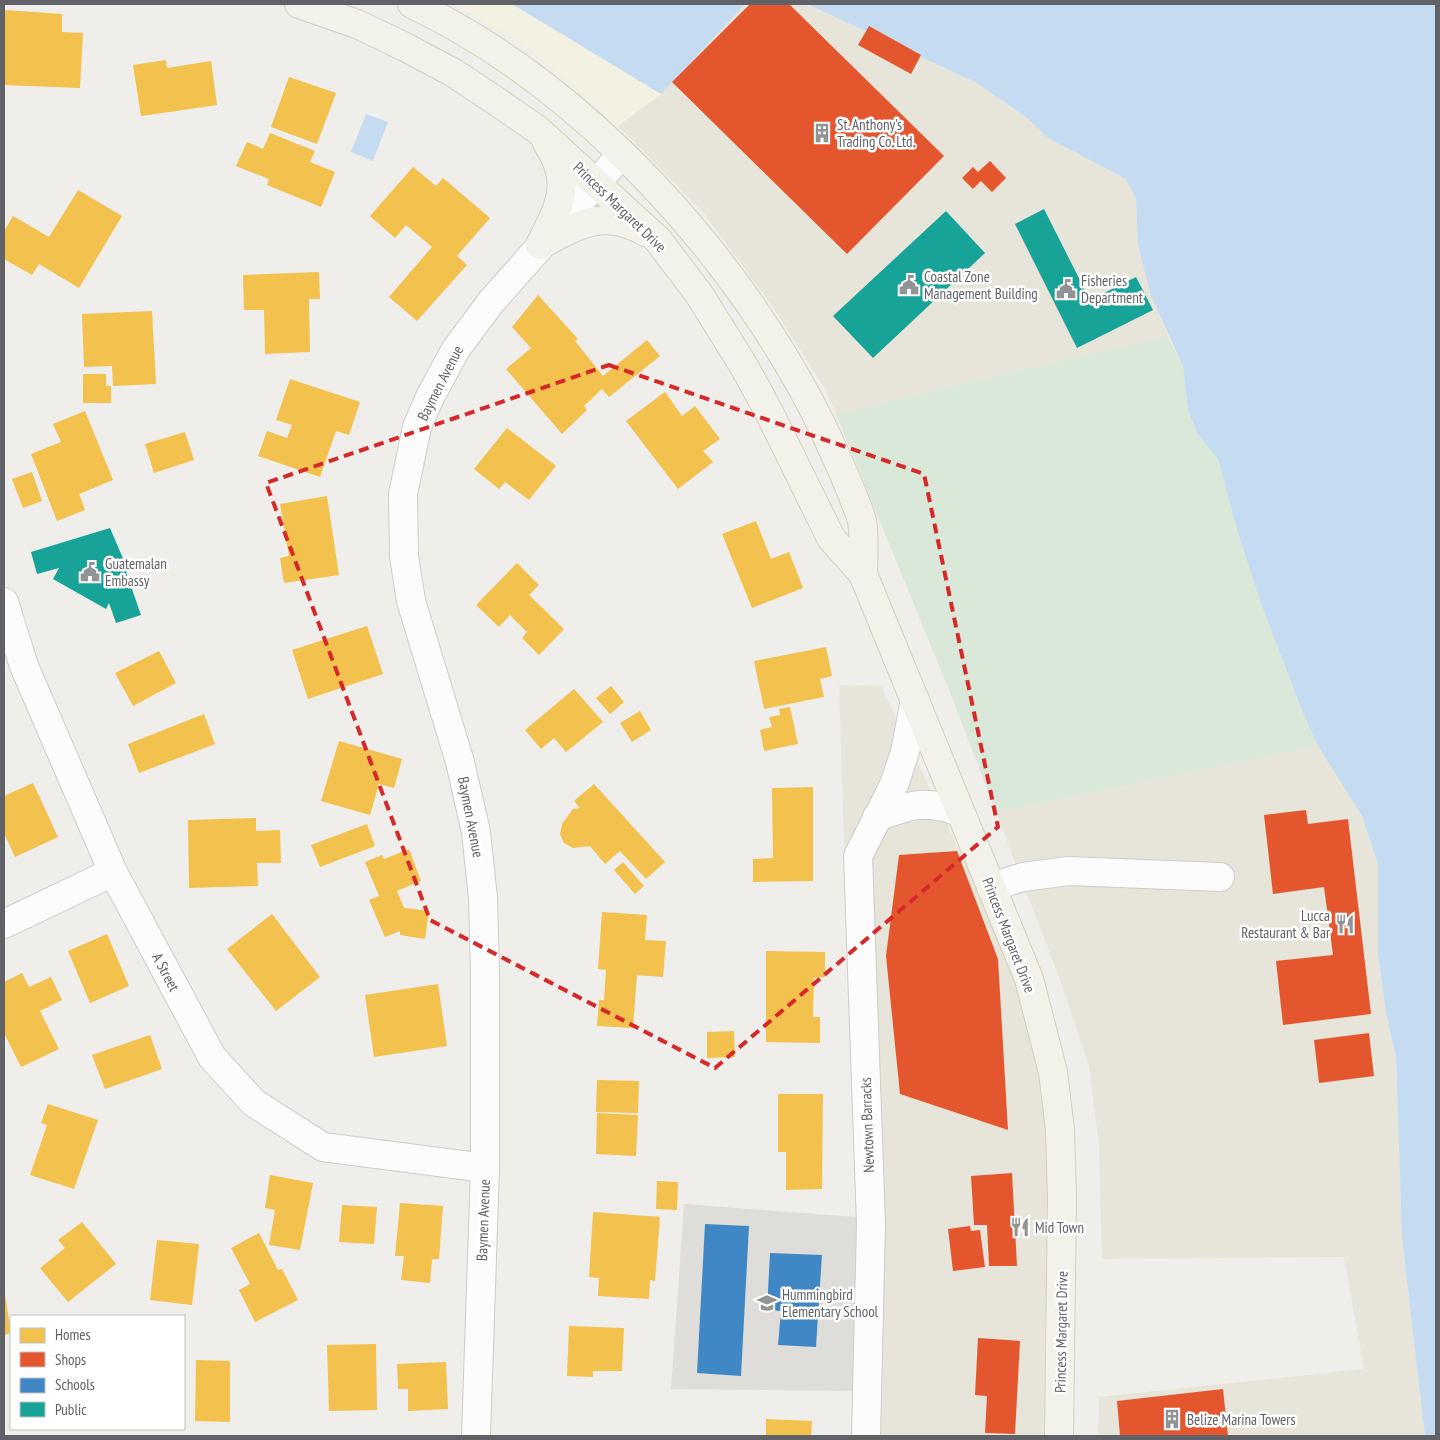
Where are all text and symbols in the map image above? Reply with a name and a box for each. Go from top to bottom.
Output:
place label: St. Anthony's Trading Co. Ltd. [837,115,916,151]
building icon: St. Anthony's Trading Co. Ltd. [811,122,833,144]
street label: Princess Margaret Drive [570,158,670,256]
place label: Coastal Zone Management Building [924,267,1038,303]
place label: Fisheries Department [1081,271,1143,307]
public building icon: Coastal Zone Management Building [898,274,920,296]
public building icon: Fisheries Department [1055,278,1077,300]
street label: Baymen Avenue [413,342,467,424]
place label: Guatemalan Embassy [105,554,167,590]
public building icon: Guatemalan Embassy [79,561,101,583]
street label: Baymen Avenue [454,775,488,859]
street label: Princess Margaret Drive [978,875,1040,995]
place label: Lucca Restaurant & Bar [1241,906,1331,942]
restaurant icon: Lucca Restaurant & Bar [1334,913,1356,935]
street label: A Street [148,950,184,994]
street label: Newtown Barracks [856,1077,878,1173]
street label: Baymen Avenue [472,1179,494,1261]
restaurant icon: Mid Town [1009,1216,1031,1238]
place label: Mid Town [1035,1218,1084,1237]
street label: Princess Margaret Drive [1050,1271,1072,1393]
place label: Hummingbird Elementary School [782,1285,879,1321]
school or university icon: Hummingbird Elementary School [756,1292,778,1314]
legend [10,1315,185,1430]
text: Homes [55,1325,91,1344]
text: Shops [55,1350,86,1369]
text: Schools [55,1375,95,1394]
text: Public [55,1400,87,1419]
building icon: Belize Marina Towers [1161,1408,1183,1430]
place label: Belize Marina Towers [1187,1410,1296,1429]

